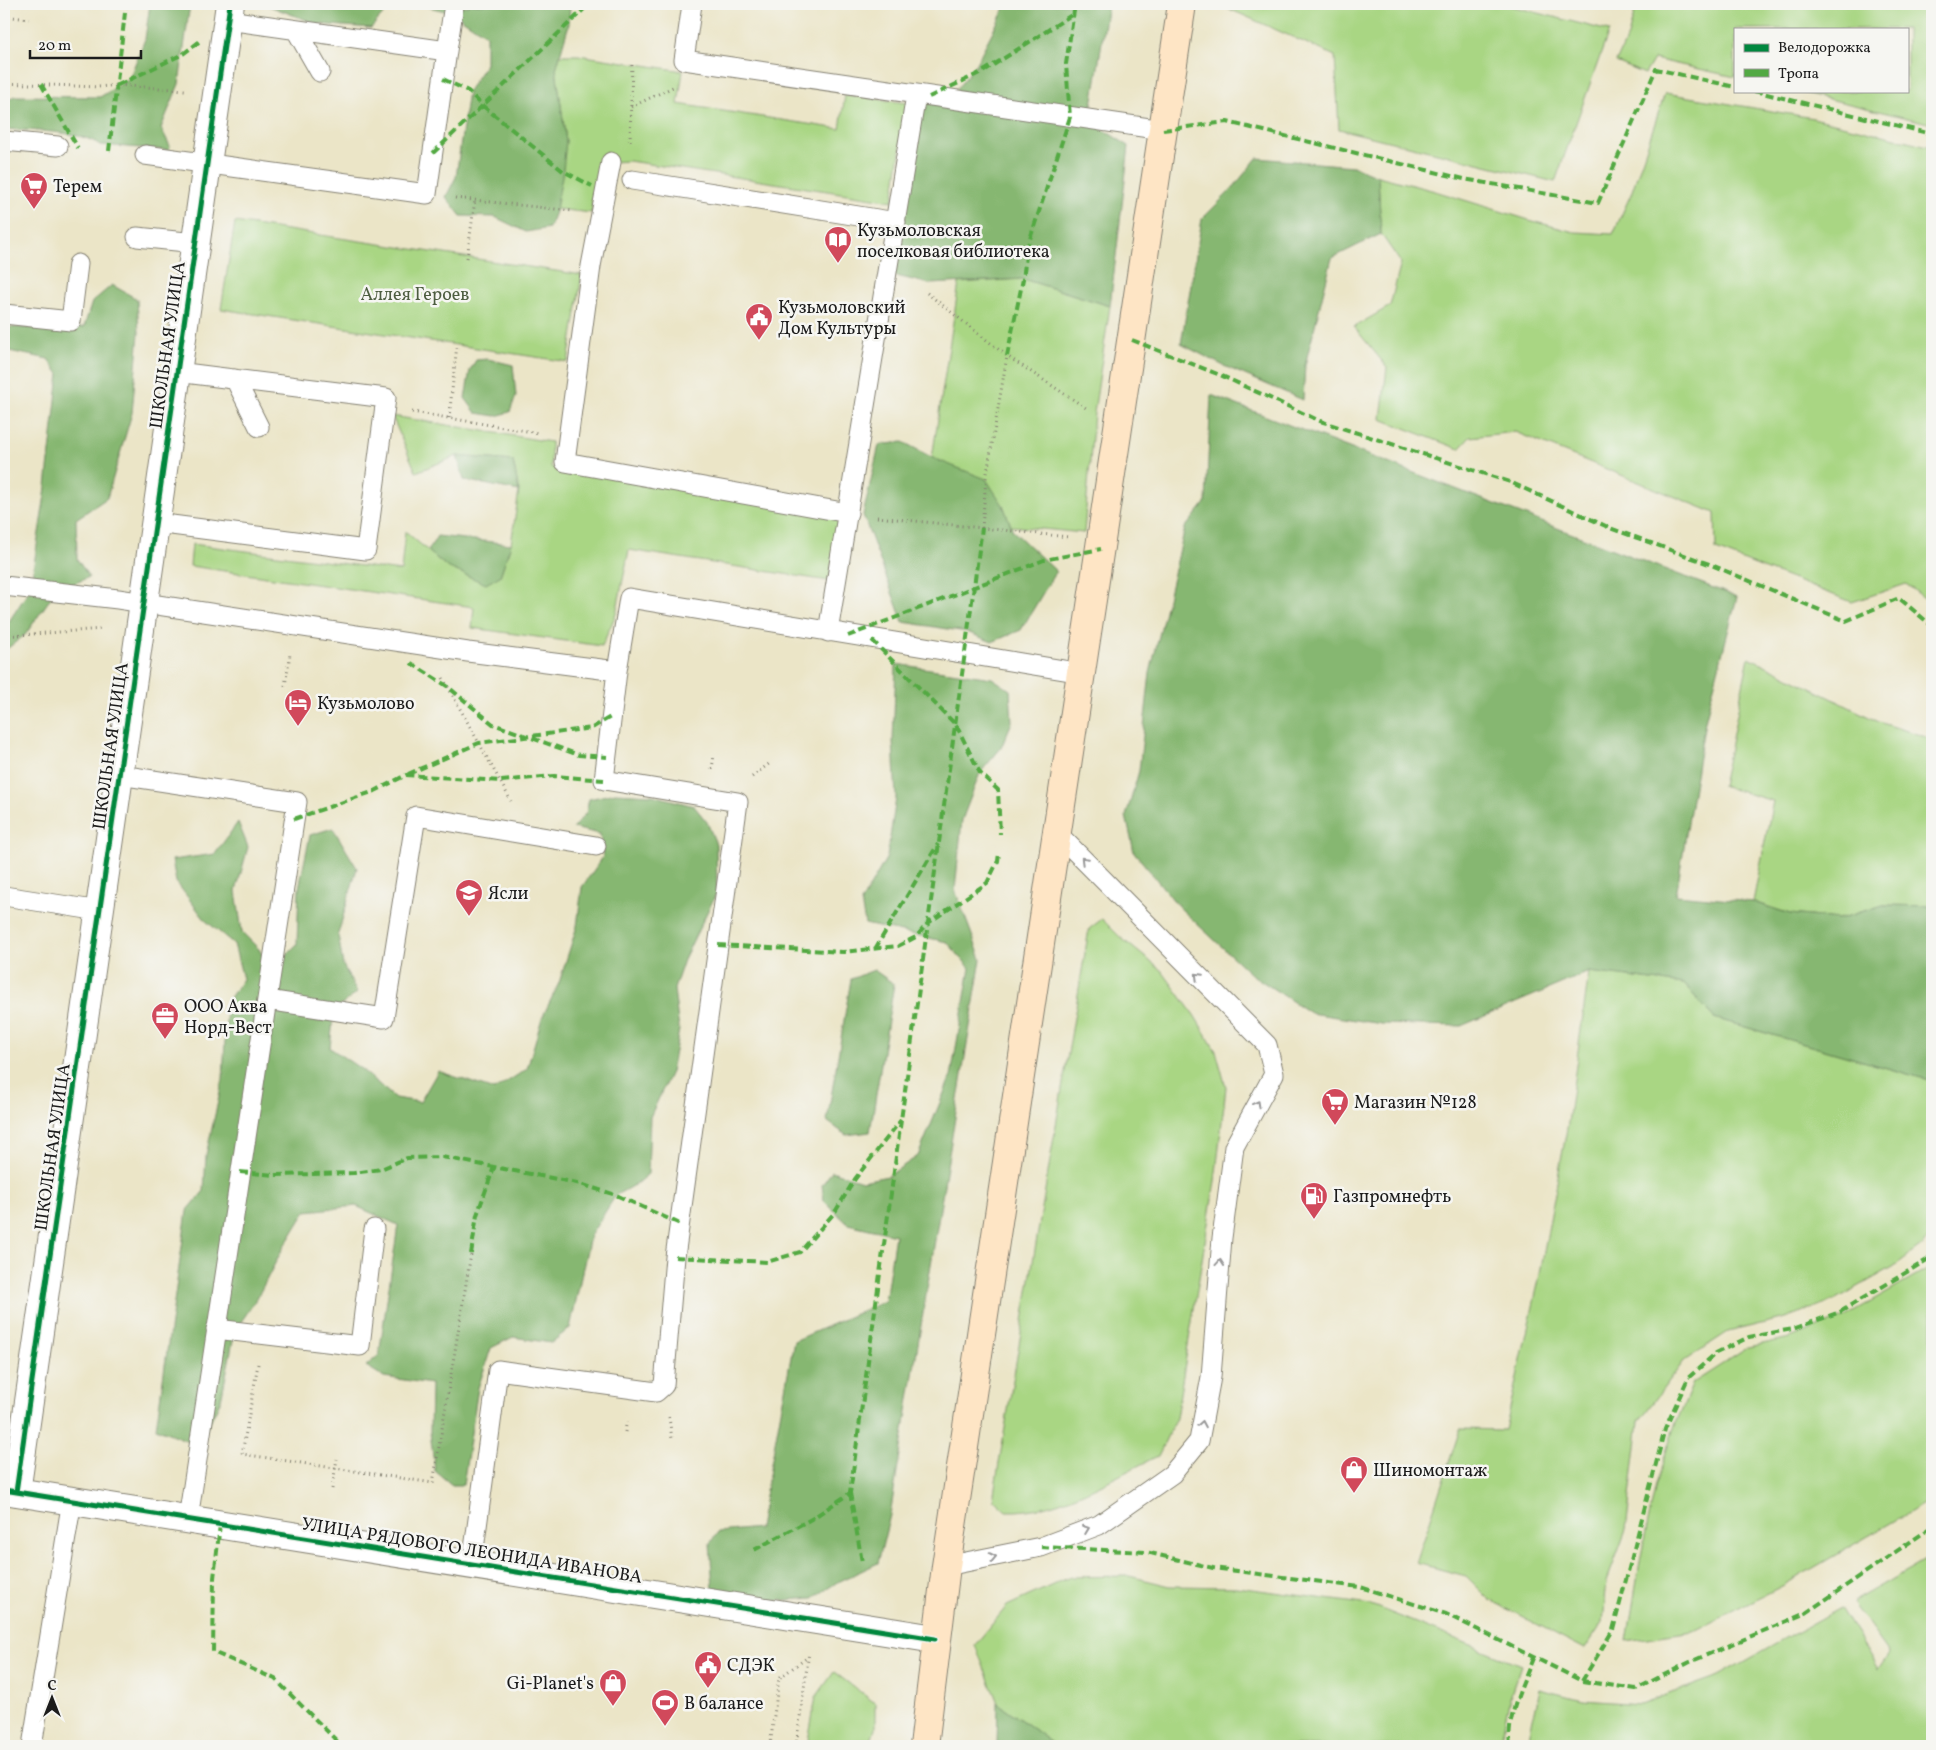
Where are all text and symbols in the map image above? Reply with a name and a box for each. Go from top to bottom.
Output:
scale bar [30,28,141,60]
legend [1734,28,1908,92]
text: 20 m [38,36,71,57]
text: Велодорожка [1778,38,1871,59]
text: Тропа [1778,64,1819,85]
supermarket icon: Терем [19,171,49,210]
place label: Терем [53,175,102,200]
place label: Кузьмоловская поселковая библиотека [857,219,1050,265]
library icon: Кузьмоловская поселковая библиотека [823,225,853,264]
street label: ШКОЛЬНАЯ УЛИЦА [144,259,193,431]
park label: Аллея Героев [361,283,469,308]
place label: Кузьмоловский Дом Культуры [778,296,906,342]
public building icon: Кузьмоловский Дом Культуры [744,302,774,341]
street label: ШКОЛЬНАЯ УЛИЦА [87,660,136,832]
hotel icon: Кузьмолово [283,688,313,727]
place label: Кузьмолово [317,692,415,717]
one-way arrow [1081,857,1090,866]
school or university icon: Ясли [454,878,484,917]
place label: Ясли [488,882,528,907]
one-way arrow [1195,972,1204,981]
place label: ООО Аква Норд-Вест [184,995,272,1041]
office icon: ООО Аква Норд-Вест [150,1001,180,1040]
street label: ШКОЛЬНАЯ УЛИЦА [29,1061,78,1233]
supermarket icon: Магазин №128 [1320,1087,1350,1126]
place label: Магазин №128 [1354,1091,1477,1116]
one-way arrow [1251,1101,1261,1110]
fuel station icon: Газпромнефть [1299,1181,1329,1220]
place label: Газпромнефть [1333,1185,1451,1210]
one-way arrow [1215,1258,1226,1266]
one-way arrow [1197,1420,1207,1428]
shop icon: Шиномонтаж [1339,1455,1369,1494]
place label: Шиномонтаж [1373,1459,1487,1484]
street label: УЛИЦА РЯДОВОГО ЛЕОНИДА ИВАНОВА [300,1512,644,1591]
one-way arrow [1081,1525,1090,1536]
one-way arrow [989,1552,998,1562]
public building icon: СДЭК [693,1650,723,1689]
place label: СДЭК [727,1654,775,1679]
shop icon: Gi-Planet's [598,1668,628,1707]
north arrow [28,1672,78,1722]
place label: Gi-Planet's [507,1672,594,1697]
text: С [47,1677,57,1696]
sports icon: В балансе [650,1688,680,1727]
place label: В балансе [684,1692,764,1717]

